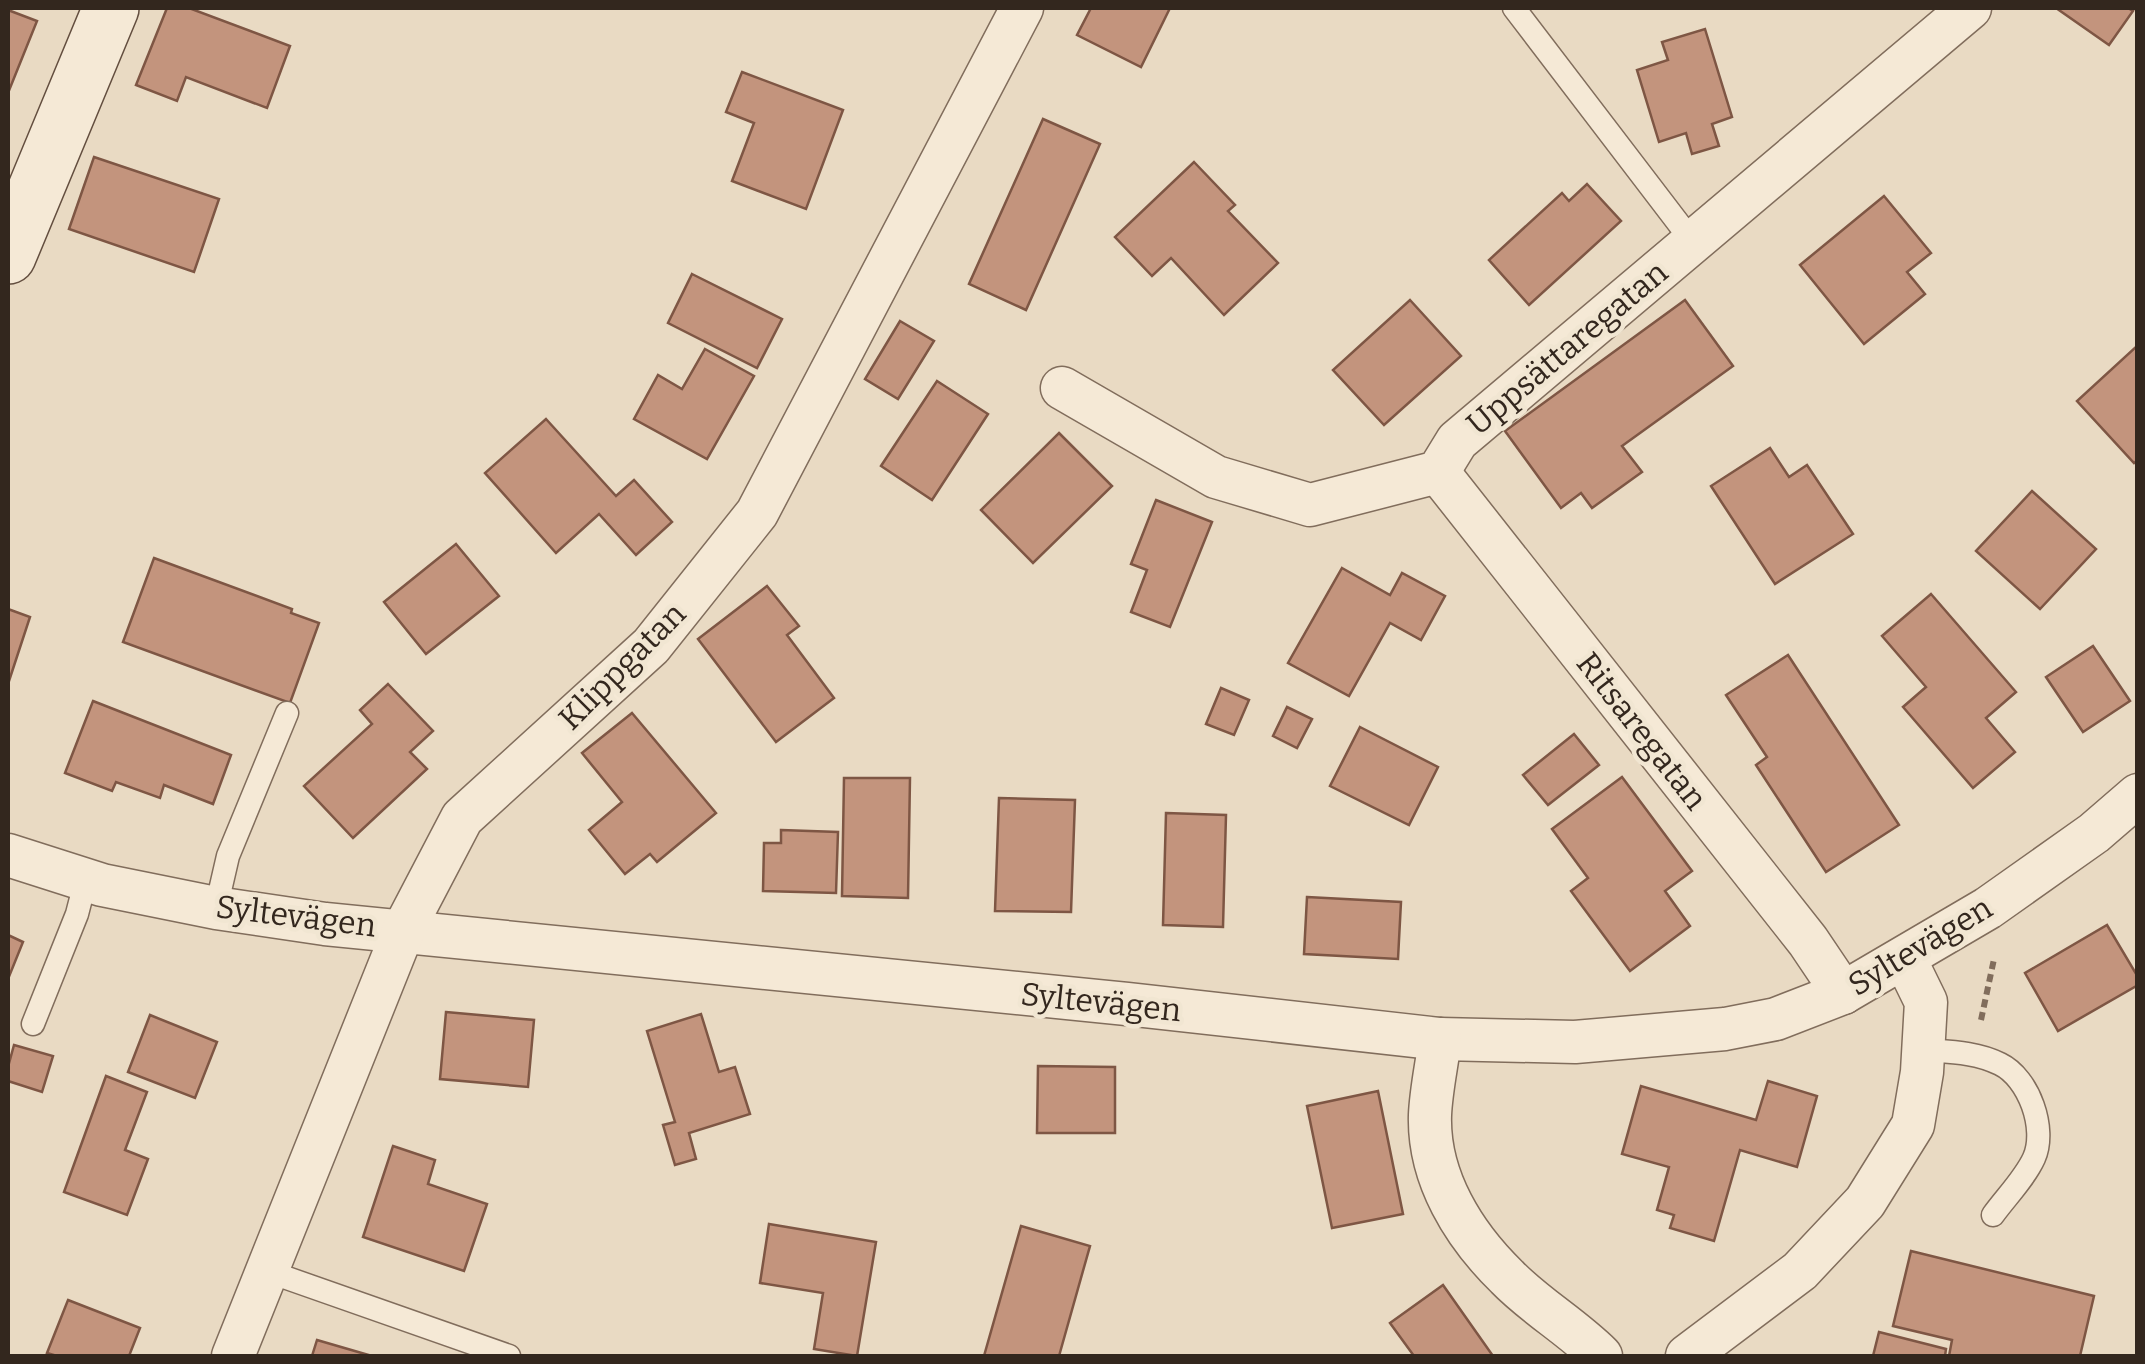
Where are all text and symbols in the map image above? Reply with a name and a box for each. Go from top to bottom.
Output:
street label: Uppsättaregatan [1459,253,1675,443]
street label: Klippgatan [551,595,693,737]
street label: Ritsaregatan [1569,645,1715,817]
street label: Syltevägen [214,887,378,945]
street label: Syltevägen [1841,888,1999,1004]
street label: Syltevägen [1019,975,1183,1029]

